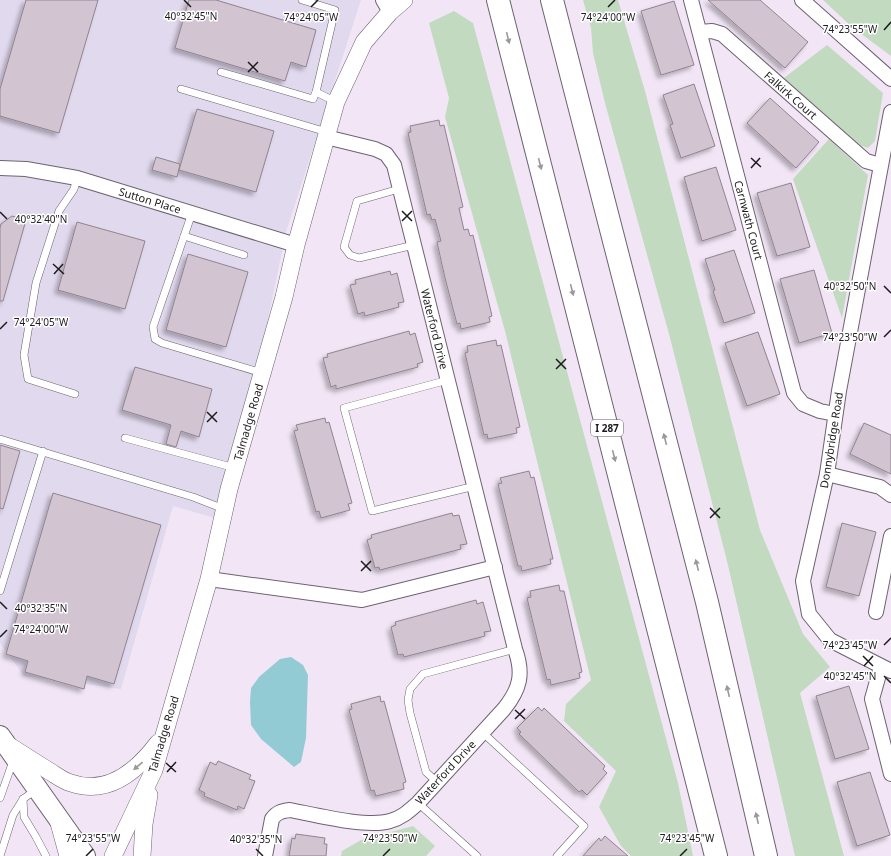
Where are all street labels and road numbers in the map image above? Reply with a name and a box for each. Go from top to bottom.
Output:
street label: Falkirk Court [761,68,821,122]
street label: Carnwath Court [731,179,767,261]
street label: Sutton Place [117,183,183,217]
street label: Waterford Drive [418,287,452,371]
street label: Talmadge Road [230,382,266,462]
street label: Donnybridge Road [816,391,846,489]
road number: I 287 [591,420,623,436]
street label: Talmadge Road [144,694,182,774]
street label: Waterford Drive [411,737,479,807]

